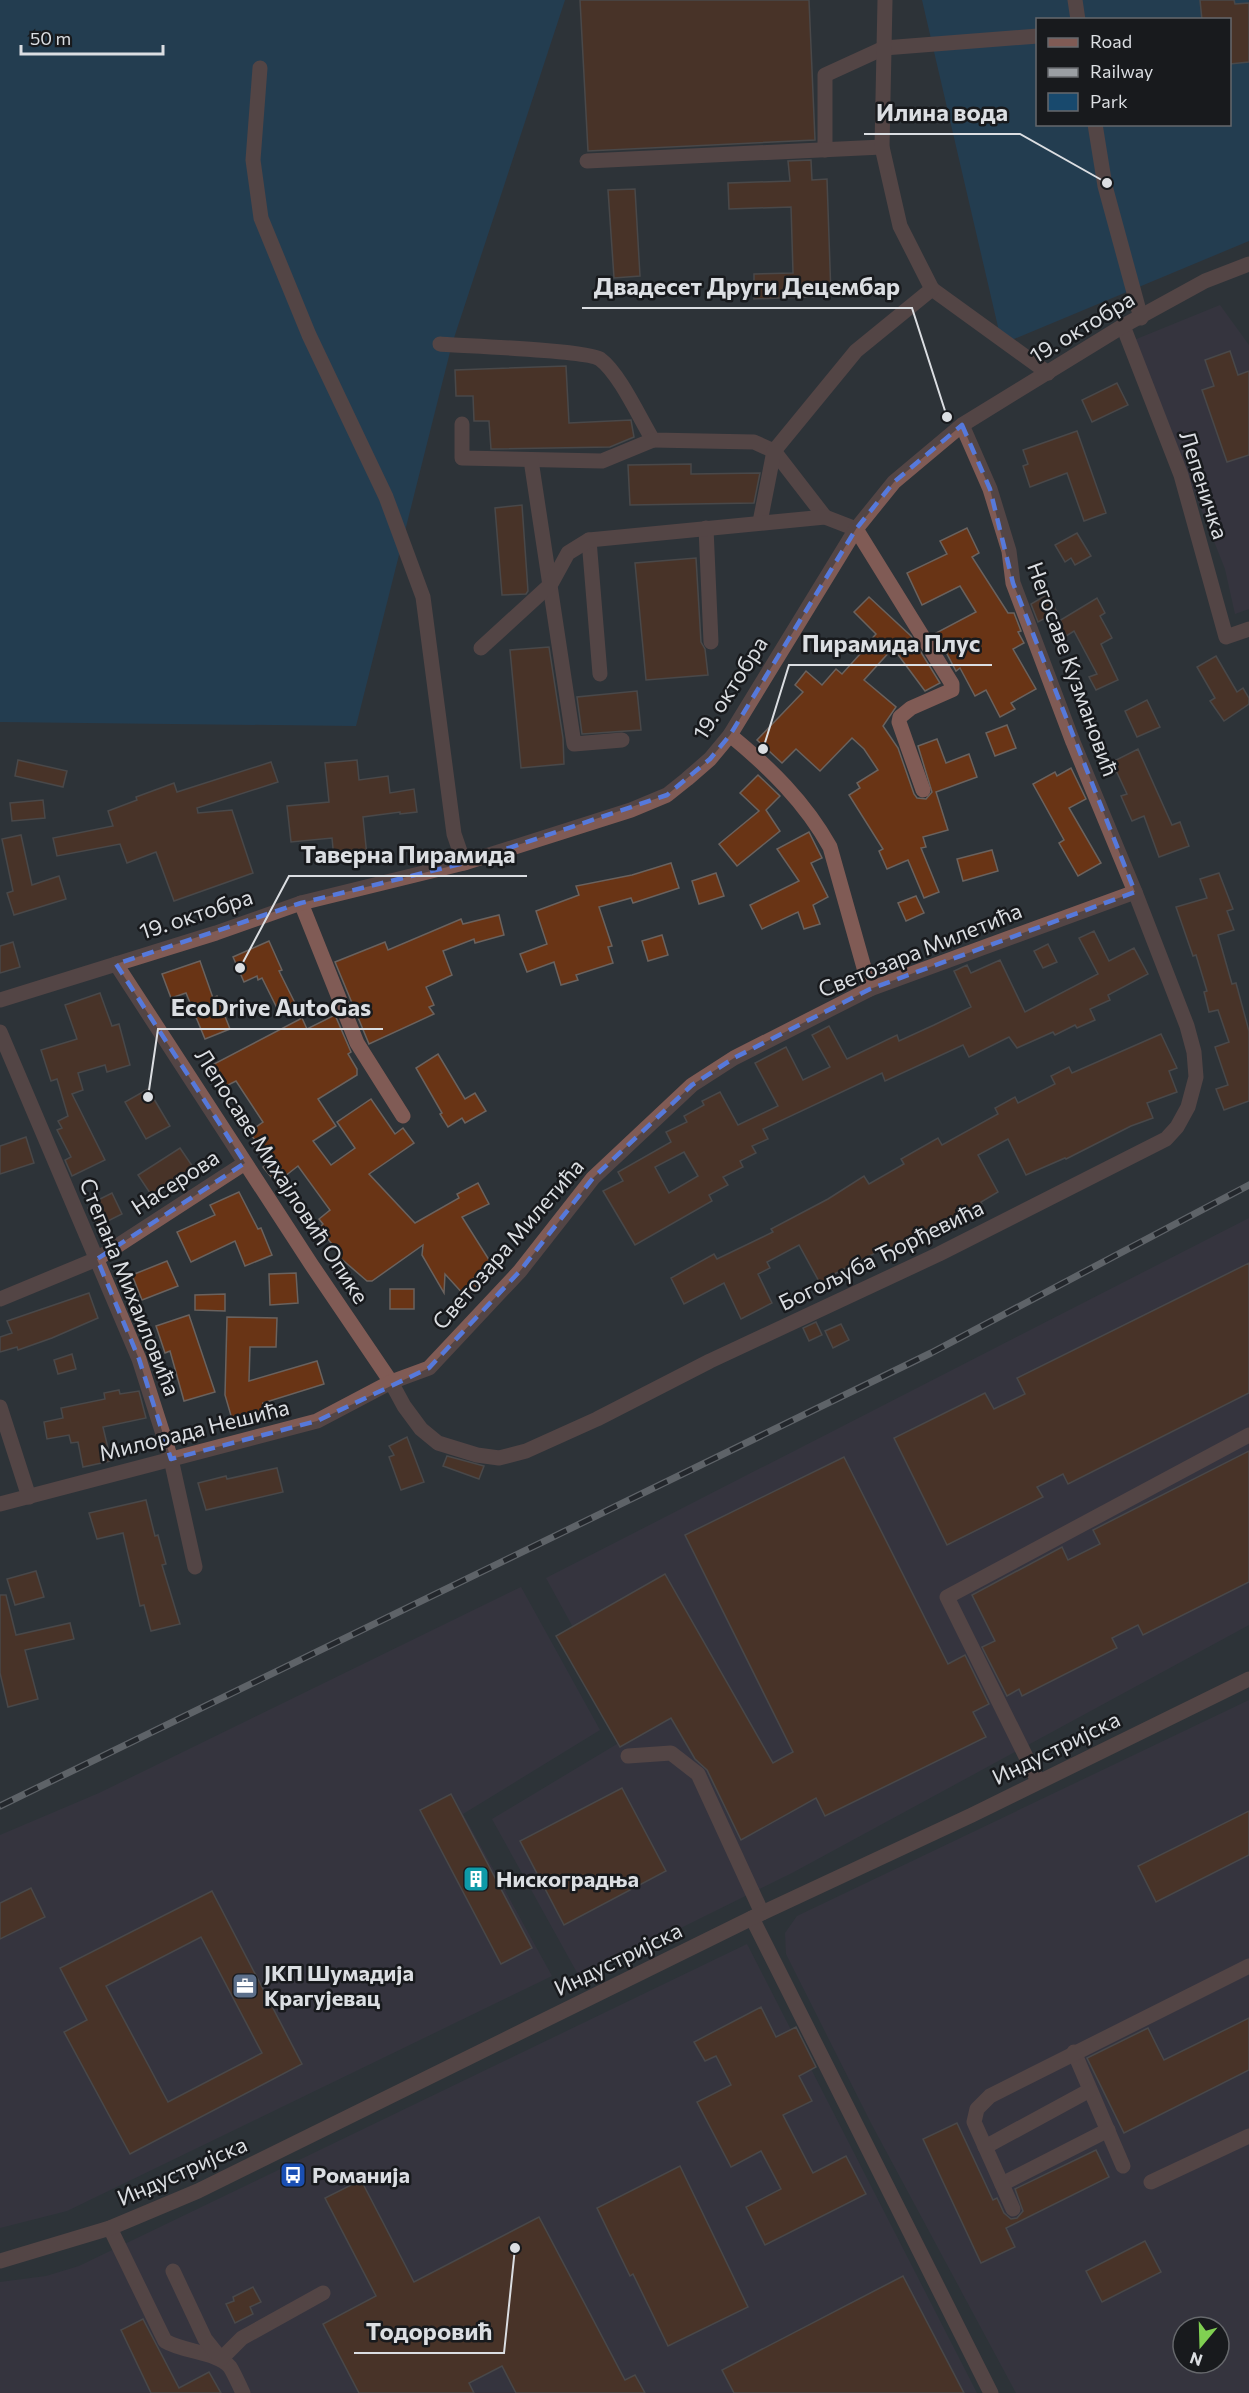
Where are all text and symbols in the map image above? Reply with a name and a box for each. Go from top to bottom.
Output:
scale bar [21,18,164,56]
legend [1036,18,1231,126]
text: 50 m [30,27,71,49]
text: Road [1090,30,1132,52]
text: Railway [1090,60,1153,82]
text: Park [1090,90,1128,112]
callout: Илина вода [864,92,1020,134]
text: Илина вода [876,97,1008,126]
callout: Двадесет Други Децембар [582,266,912,308]
text: Двадесет Други Децембар [594,271,900,300]
street label: 19. октобра [1024,285,1139,368]
street label: Лепеничка [1174,427,1235,542]
street label: Негосаве Кузмановић [1022,558,1125,780]
callout: Пирамида Плус [789,623,992,665]
text: Пирамида Плус [802,628,980,657]
street label: 19. октобра [686,631,773,744]
callout: Таверна Пирамида [289,834,527,876]
text: Таверна Пирамида [301,839,515,868]
street label: 19. октобра [136,883,256,945]
street label: Светозара Милетића [814,896,1026,1003]
callout: EcoDrive AutoGas [158,987,383,1029]
text: EcoDrive AutoGas [171,992,371,1021]
street label: Лепосаве Михајловић Опике [190,1043,375,1308]
street label: Насерова [126,1143,224,1220]
street label: Светозара Милетића [426,1153,589,1334]
street label: Степана Михаиловића [74,1174,186,1399]
street label: Богољуба Ђорђевића [774,1193,988,1316]
street label: Милорада Нешића [96,1393,292,1466]
street label: Индустријска [987,1705,1124,1790]
building icon: Нискоградња [461,1864,491,1894]
place label: Нискоградња [496,1865,639,1892]
street label: Индустријска [549,1916,686,2001]
place label: ЈКП Шумадија Крагујевац [264,1959,414,2011]
office icon: ЈКП Шумадија Крагујевац [230,1971,260,2001]
street label: Индустријска [113,2130,251,2211]
bus stop icon: Романија [278,2160,308,2190]
place label: Романија [312,2161,410,2188]
callout: Тодоровић [354,2311,504,2353]
north arrow [1171,2315,1231,2375]
text: Тодоровић [366,2316,492,2345]
text: N [1187,2349,1205,2371]

